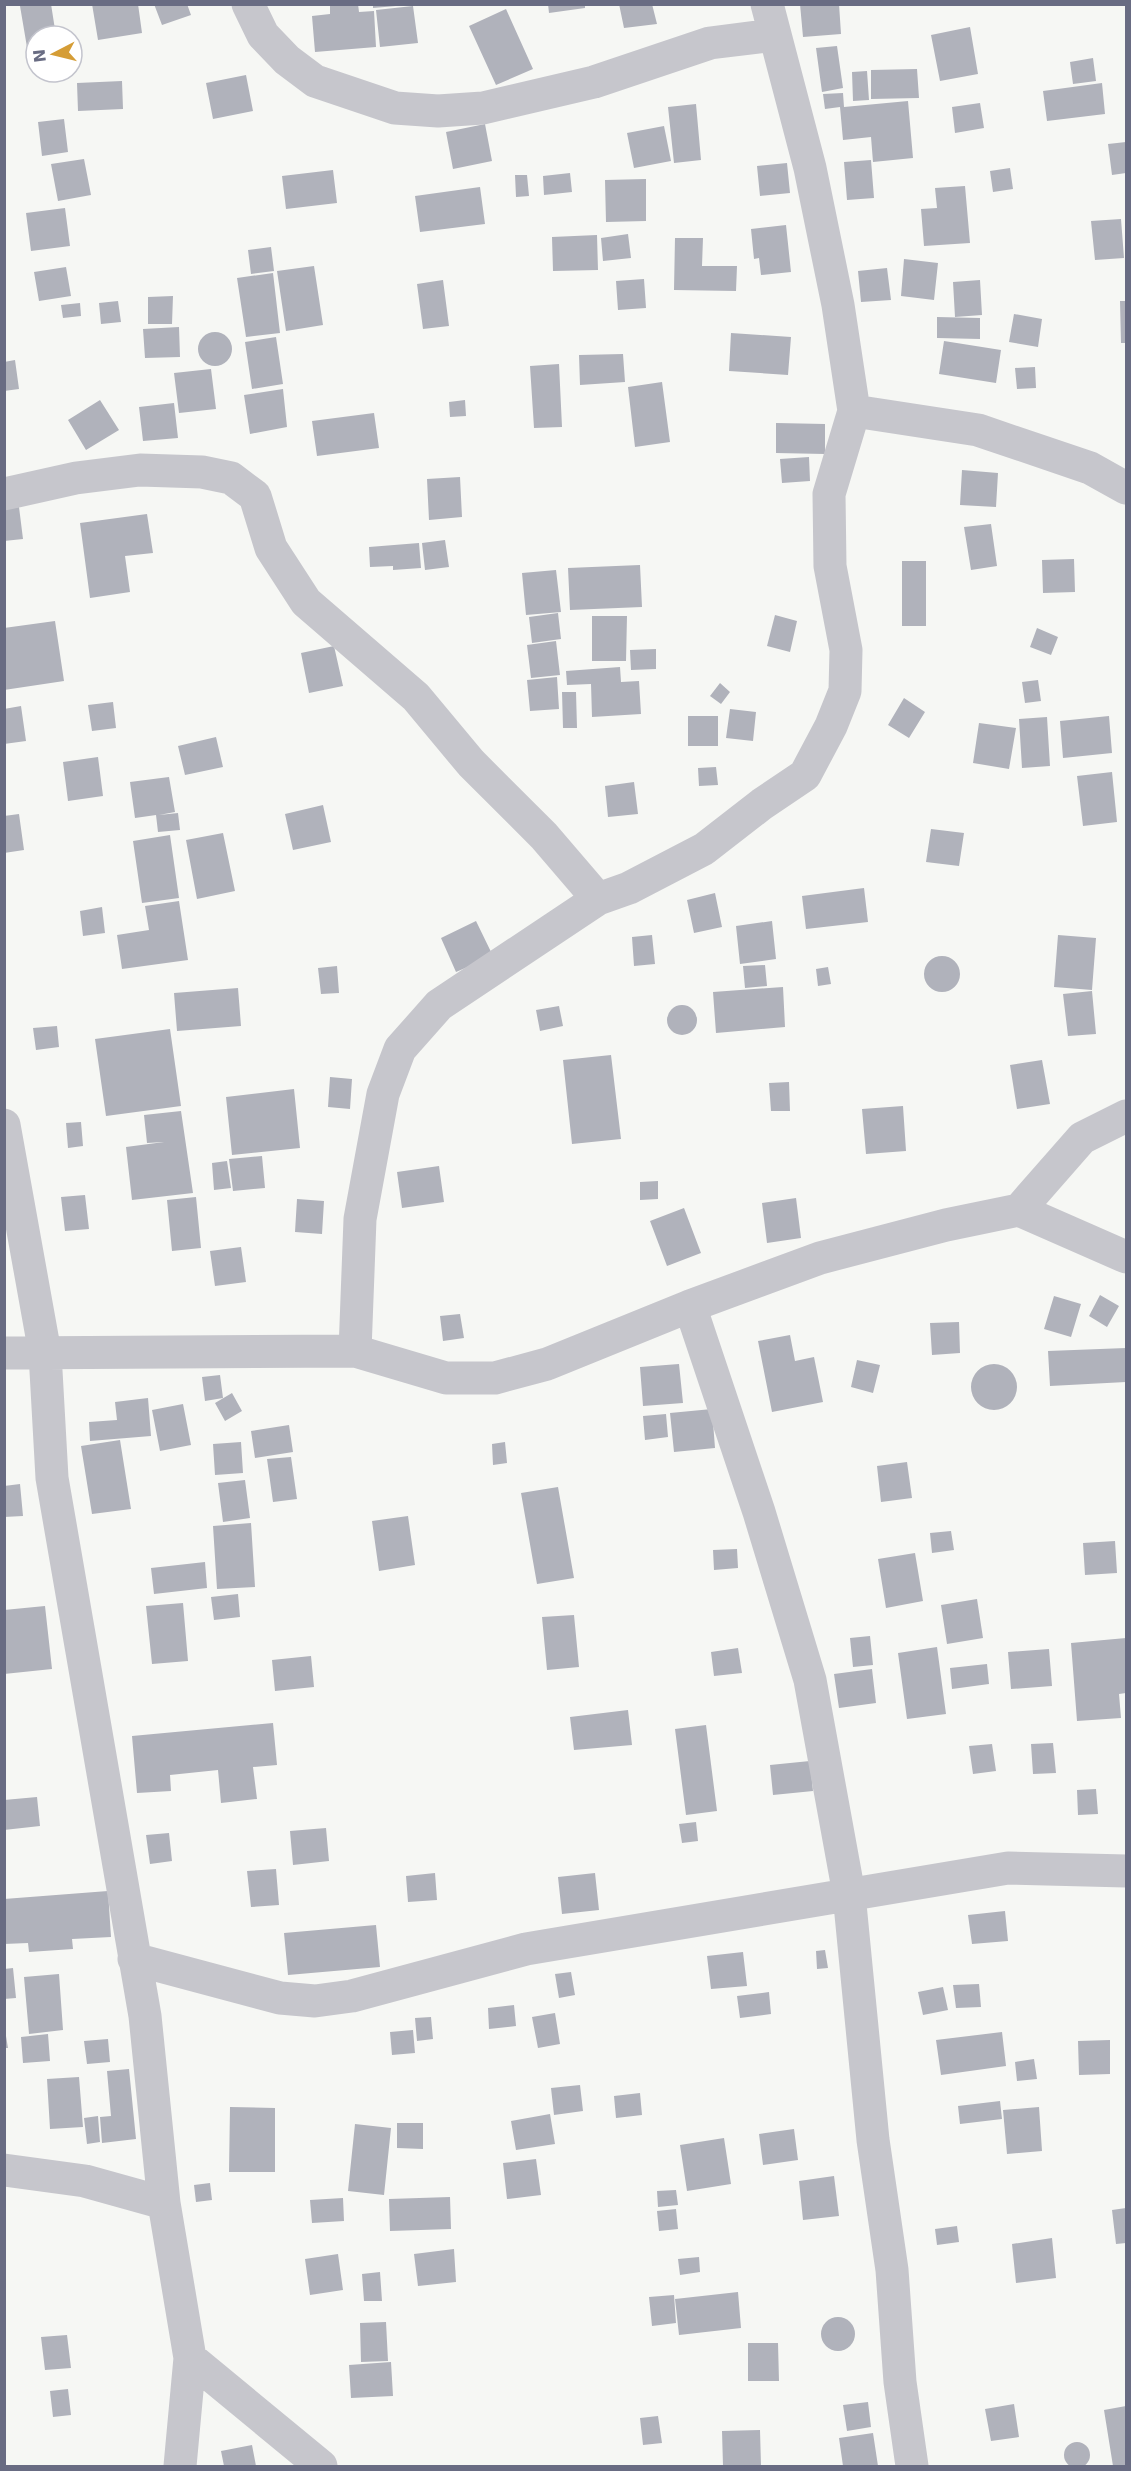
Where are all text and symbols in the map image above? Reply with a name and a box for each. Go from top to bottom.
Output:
north arrow [24,24,84,84]
text: N [29,48,50,64]

